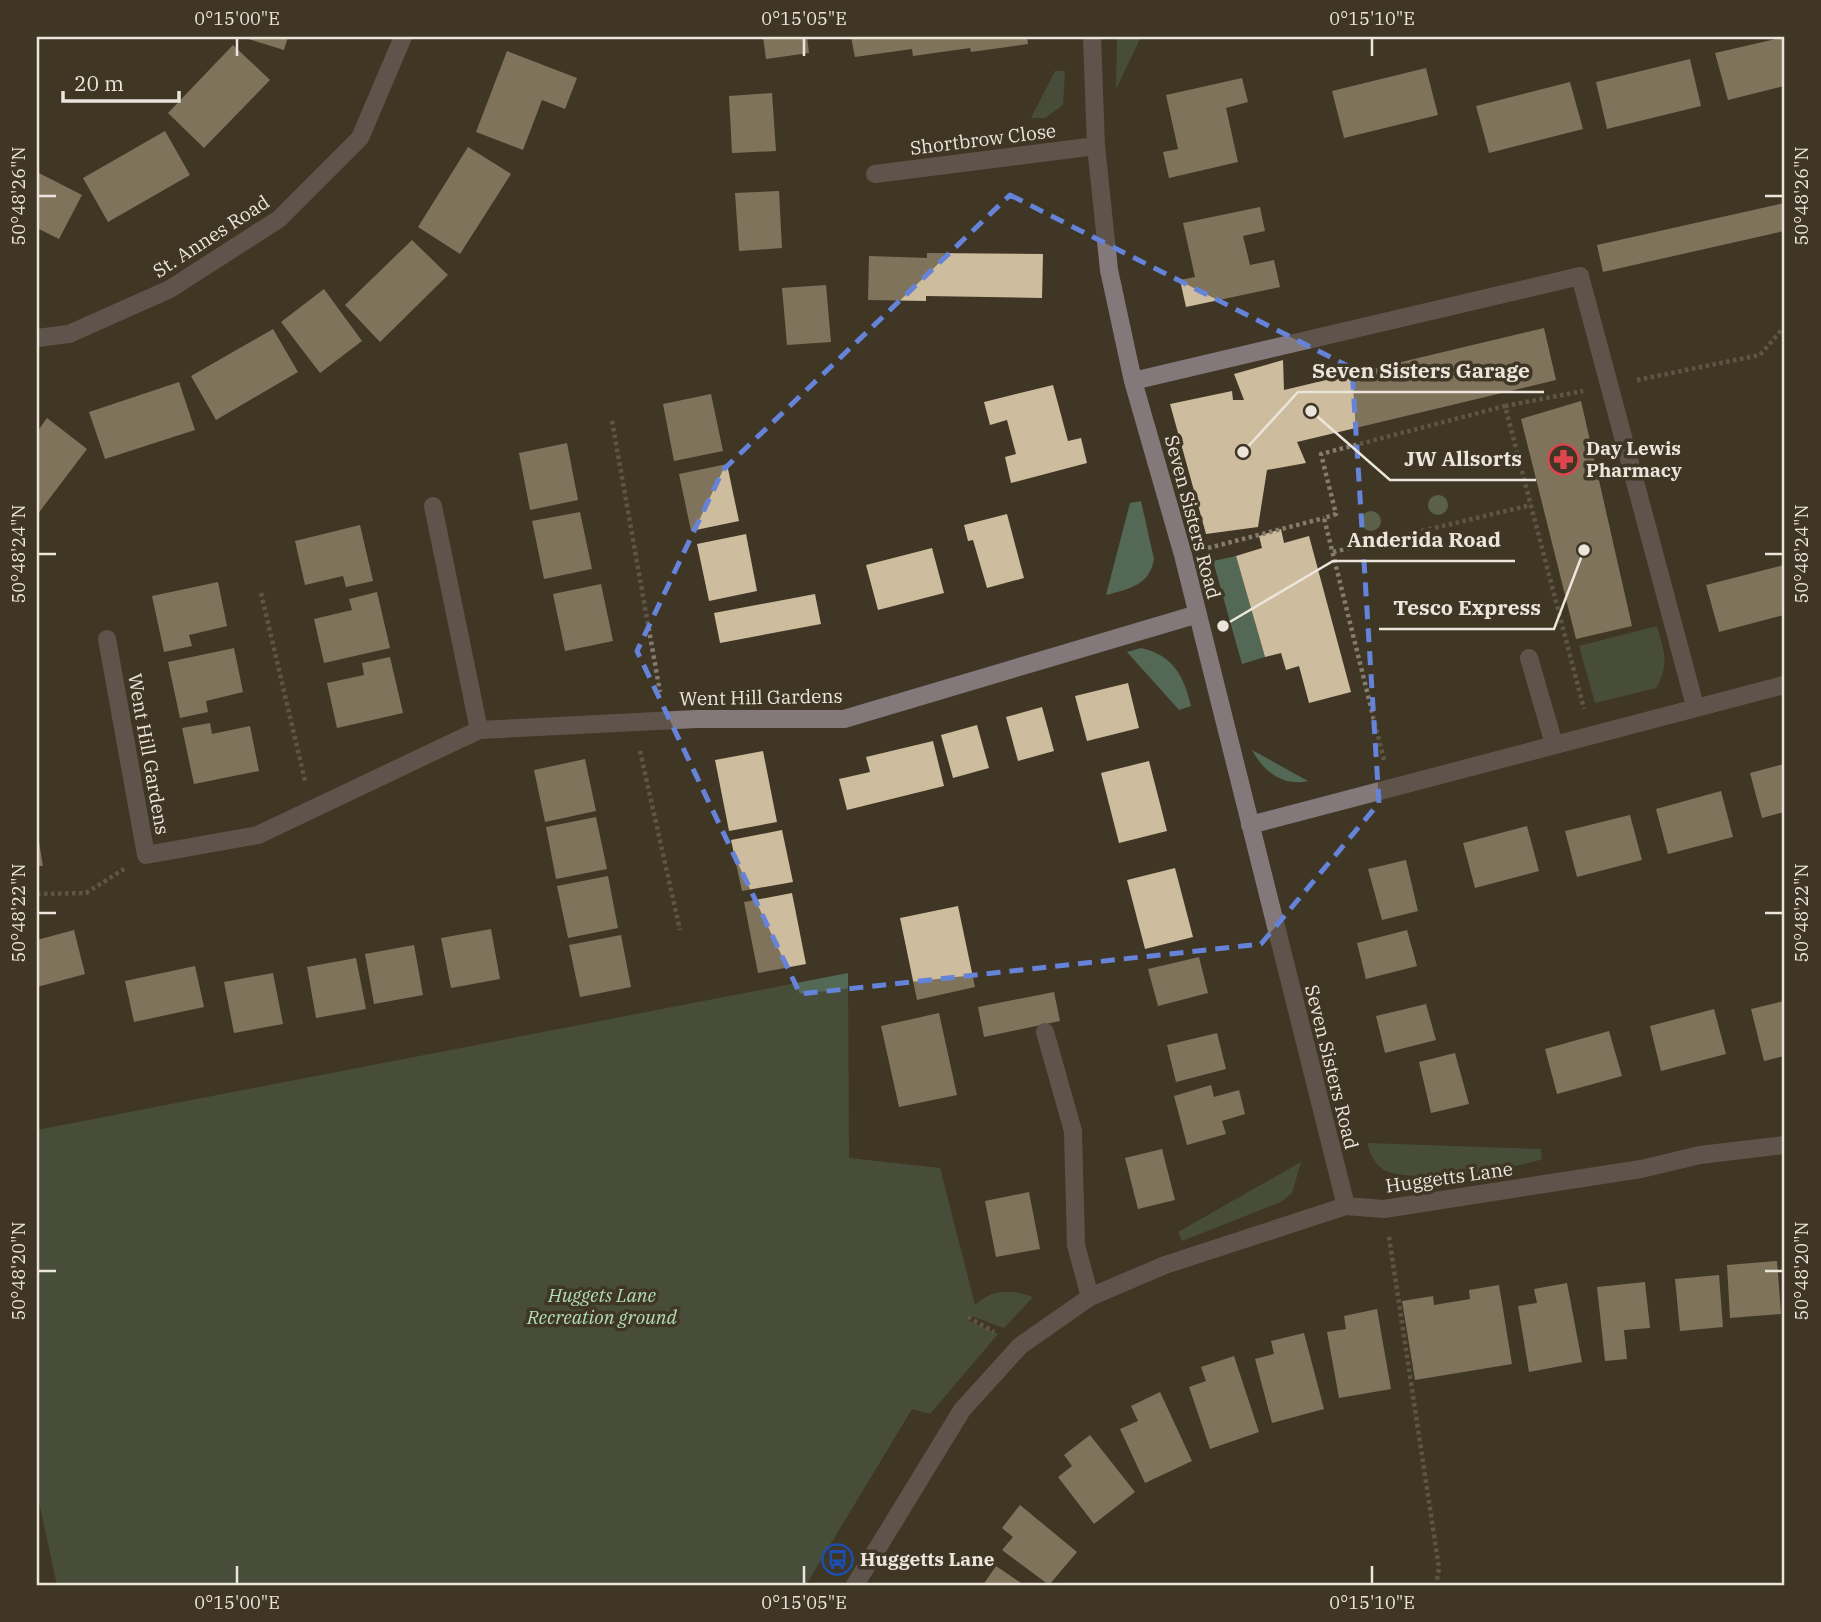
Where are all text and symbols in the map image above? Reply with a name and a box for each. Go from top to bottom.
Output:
text: 0°15'00"E [194,7,280,30]
text: 0°15'05"E [761,7,847,30]
text: 0°15'10"E [1329,7,1415,30]
scale bar [63,60,178,104]
text: 20 m [74,69,124,97]
street label: Shortbrow Close [909,118,1057,160]
text: 50°48'26"N [7,147,30,246]
text: 50°48'26"N [1790,147,1813,246]
street label: St. Annes Road [148,189,274,283]
callout: Seven Sisters Garage [1298,350,1544,392]
text: Seven Sisters Garage [1312,356,1530,384]
street label: Seven Sisters Road [1160,432,1226,602]
place label: Day Lewis Pharmacy [1586,436,1682,482]
callout: JW Allsorts [1390,438,1536,480]
pharmacy icon: Day Lewis Pharmacy [1546,442,1580,476]
text: JW Allsorts [1404,444,1522,472]
text: 50°48'24"N [7,505,30,604]
text: 50°48'24"N [1790,505,1813,604]
callout: Anderida Road [1333,519,1515,561]
text: Anderida Road [1347,525,1501,553]
callout: Tesco Express [1379,587,1554,629]
text: Tesco Express [1393,593,1541,621]
street label: Went Hill Gardens [123,671,175,837]
street label: Went Hill Gardens [679,684,843,710]
text: 50°48'22"N [7,864,30,963]
text: 50°48'22"N [1790,864,1813,963]
street label: Seven Sisters Road [1300,982,1364,1152]
street label: Huggetts Lane [1384,1156,1514,1198]
text: 50°48'20"N [7,1222,30,1321]
text: 50°48'20"N [1790,1222,1813,1321]
park label: Huggets Lane Recreation ground [526,1283,678,1329]
bus stop icon: Huggetts Lane [820,1542,854,1576]
place label: Huggetts Lane [860,1547,995,1571]
text: 0°15'00"E [194,1591,280,1614]
text: 0°15'05"E [761,1591,847,1614]
text: 0°15'10"E [1329,1591,1415,1614]

